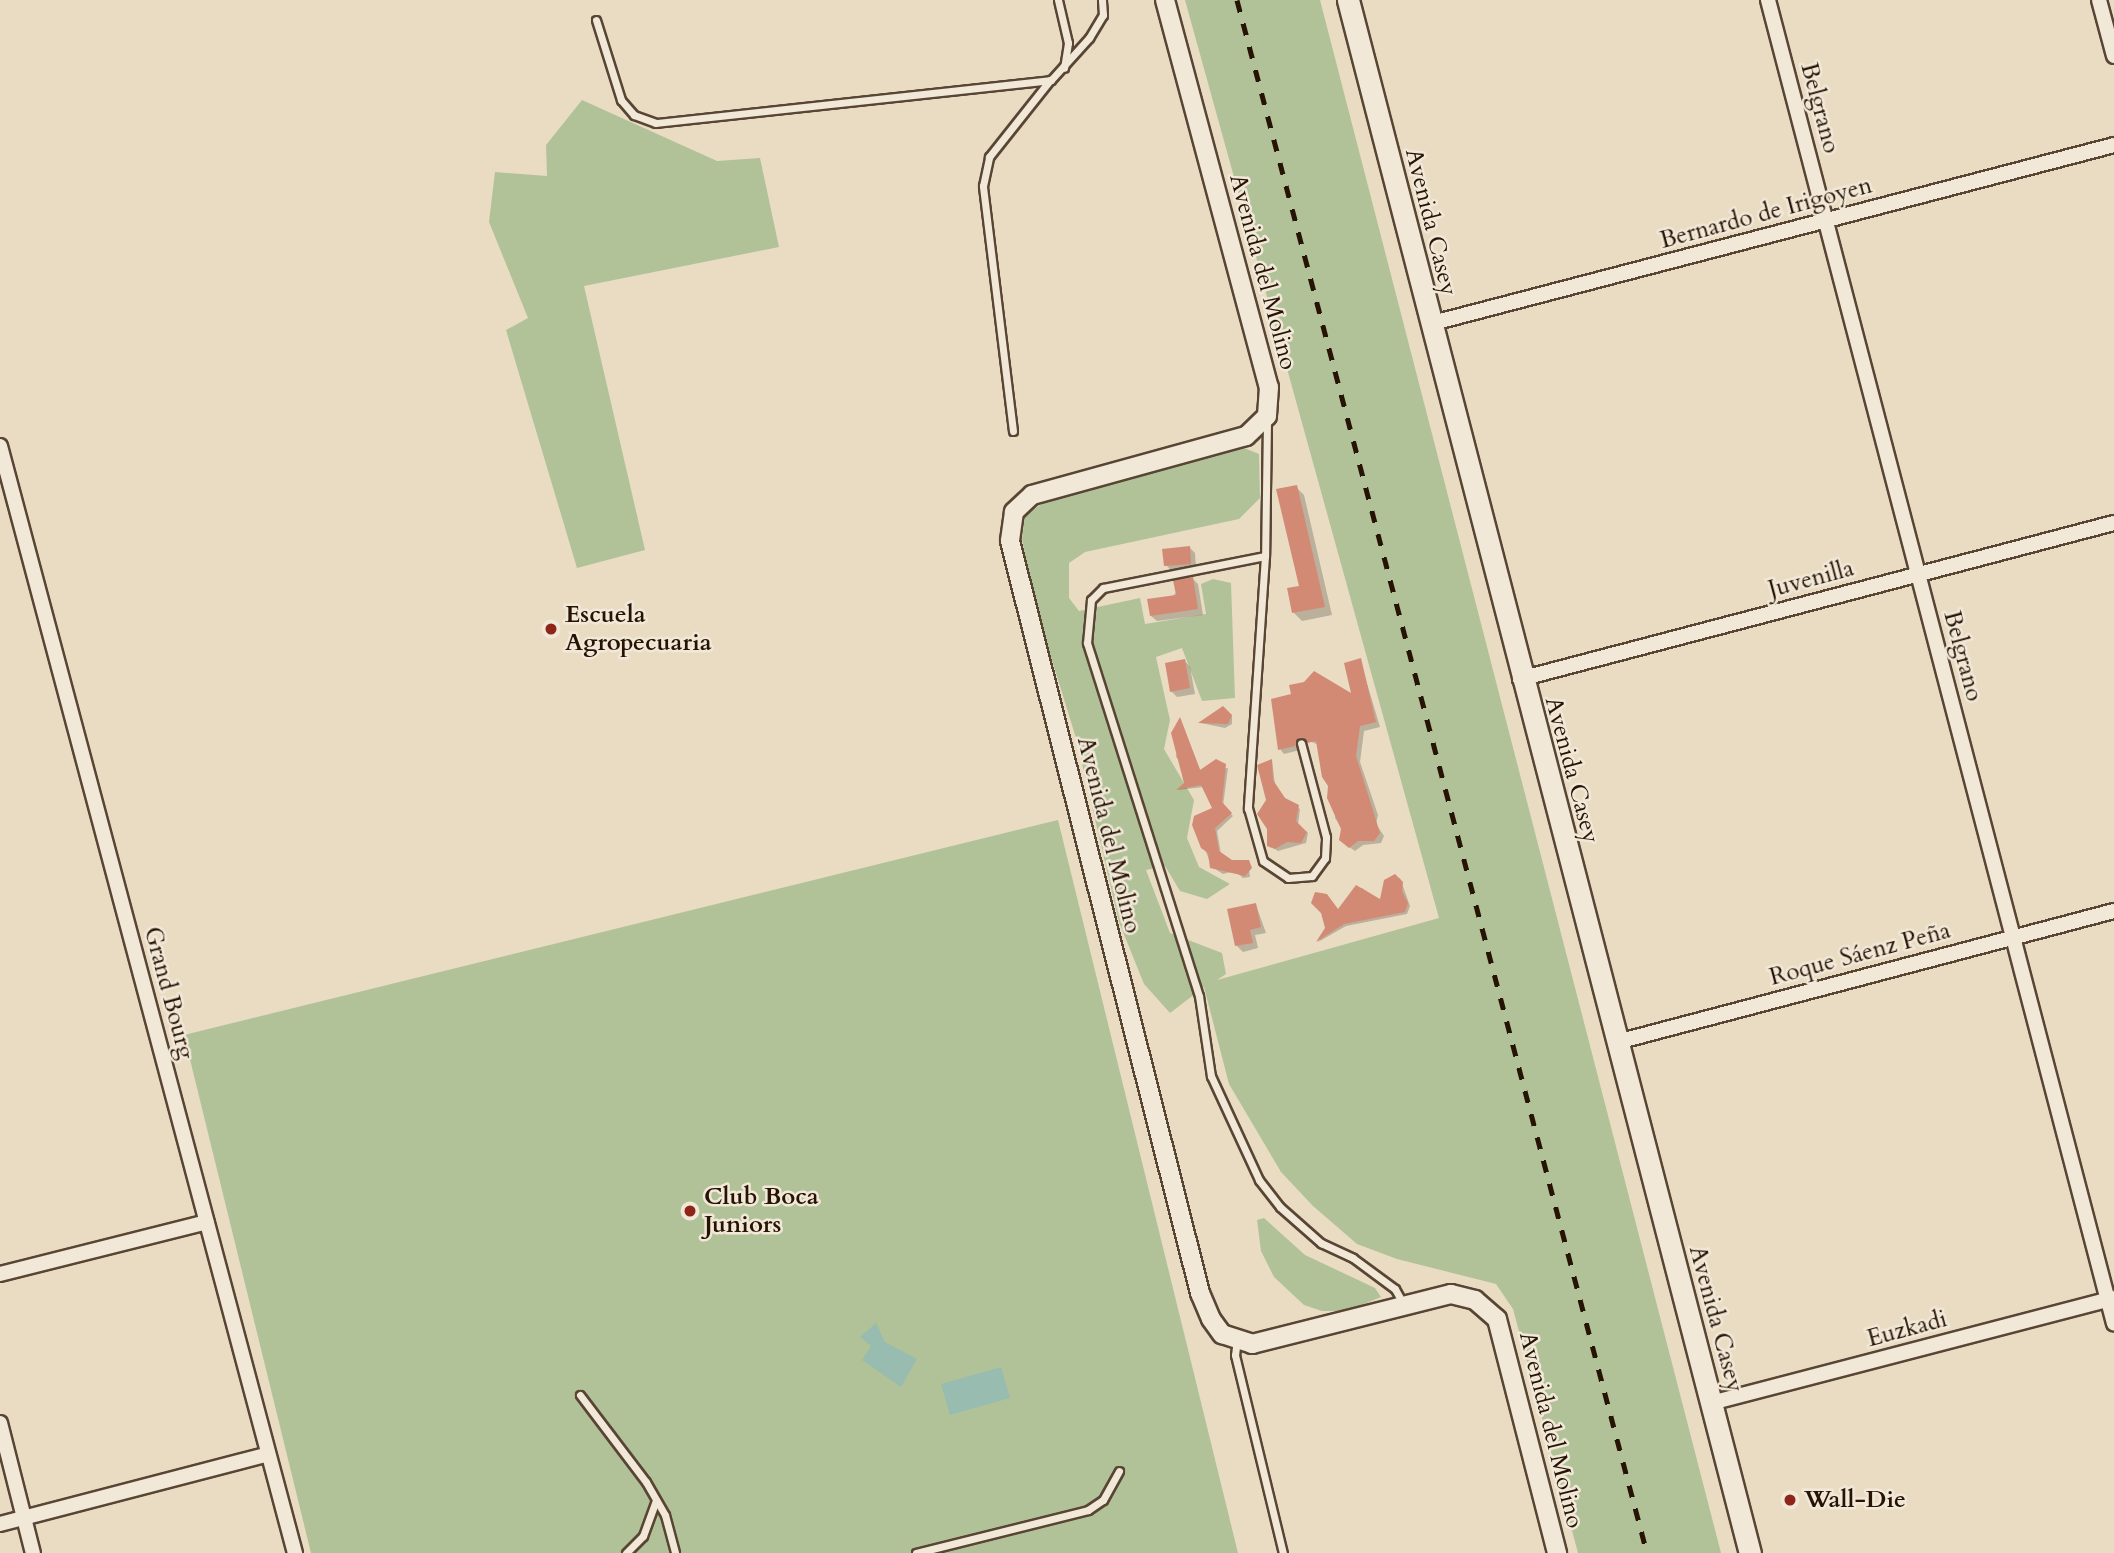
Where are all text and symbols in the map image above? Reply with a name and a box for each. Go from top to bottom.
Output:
street label: Belgrano [1794,60,1846,156]
street label: Avenida Casey [1399,146,1463,298]
street label: Avenida del Molino [1223,171,1303,373]
street label: Bernardo de Irigoyen [1657,171,1875,255]
street label: Juvenilla [1765,554,1857,604]
place label: Escuela Agropecuaria [565,601,712,657]
street label: Belgrano [1937,608,1989,704]
marker: Escuela Agropecuaria [543,621,559,637]
street label: Avenida Casey [1539,694,1605,846]
street label: Avenida del Molino [1071,734,1147,936]
street label: Roque Sáenz Peña [1766,916,1954,992]
street label: Grand Bourg [138,924,200,1062]
place label: Club Boca Juniors [704,1183,819,1239]
marker: Club Boca Juniors [682,1203,698,1219]
street label: Avenida Casey [1683,1243,1749,1395]
street label: Euzkadi [1864,1305,1950,1353]
street label: Avenida del Molino [1513,1329,1589,1531]
place label: Wall-Die [1804,1486,1906,1514]
marker: Wall-Die [1782,1492,1798,1508]

